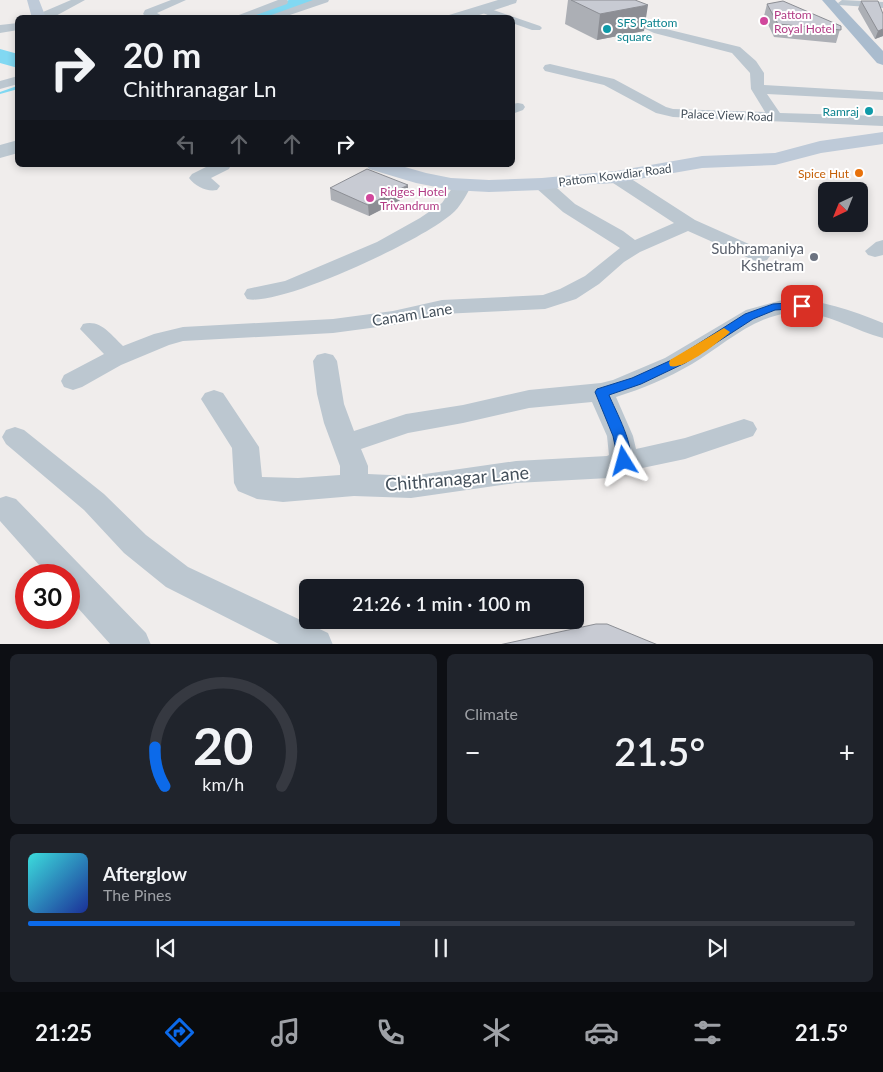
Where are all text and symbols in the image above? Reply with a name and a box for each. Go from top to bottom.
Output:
place label: Pattom Royal Hotel [774,7,835,36]
place label: SFS Pattom square [617,15,678,44]
marker: Pattom Royal Hotel [758,15,770,27]
marker: SFS Pattom square [601,23,613,35]
text: 20 m [123,33,201,75]
icon: right [40,35,105,100]
text: Chithranagar Ln [123,75,277,102]
place label: Ramraj [823,104,859,119]
marker: Ramraj [863,105,875,117]
street label: Palace View Road [681,106,773,124]
icon: left [172,130,200,158]
icon: ahead [225,130,253,158]
icon: ahead [278,130,306,158]
icon: right [331,130,359,158]
street label: Pattom Kowdiar Road [558,161,672,189]
place label: Spice Hut [798,166,850,181]
marker: Spice Hut [853,167,865,179]
north arrow [818,182,868,232]
map controls [818,182,868,232]
place label: Ridges Hotel Trivandrum [380,184,447,213]
marker: Ridges Hotel Trivandrum [364,192,376,204]
place label: Subhramaniya Kshetram [711,239,804,274]
marker: Subhramaniya Kshetram [808,251,820,263]
pin [781,285,823,327]
icon: arrive [788,292,816,320]
street label: Canam Lane [371,299,453,329]
position arrow [597,434,649,486]
street label: Chithranagar Lane [384,461,530,495]
speed limit sign: 30 [15,564,80,629]
text: 21:26 · 1 min · 100 m [352,592,531,615]
text: Climate [465,704,518,723]
text: 20 [193,714,253,776]
text: 21.5° [614,728,705,774]
text: − [465,735,481,769]
text: + [839,735,855,769]
text: km/h [202,773,244,795]
text: Afterglow [103,862,187,885]
text: The Pines [103,885,172,904]
icon: previous [152,934,180,962]
icon: pause [427,934,455,962]
icon: next [703,934,731,962]
icon: directions [162,1015,197,1050]
icon: music [268,1015,303,1050]
icon: phone [373,1015,408,1050]
icon: climate [479,1015,514,1050]
icon: car [584,1015,619,1050]
icon: filters [690,1015,725,1050]
text: 21:25 [35,1019,92,1046]
text: 21.5° [795,1019,848,1046]

